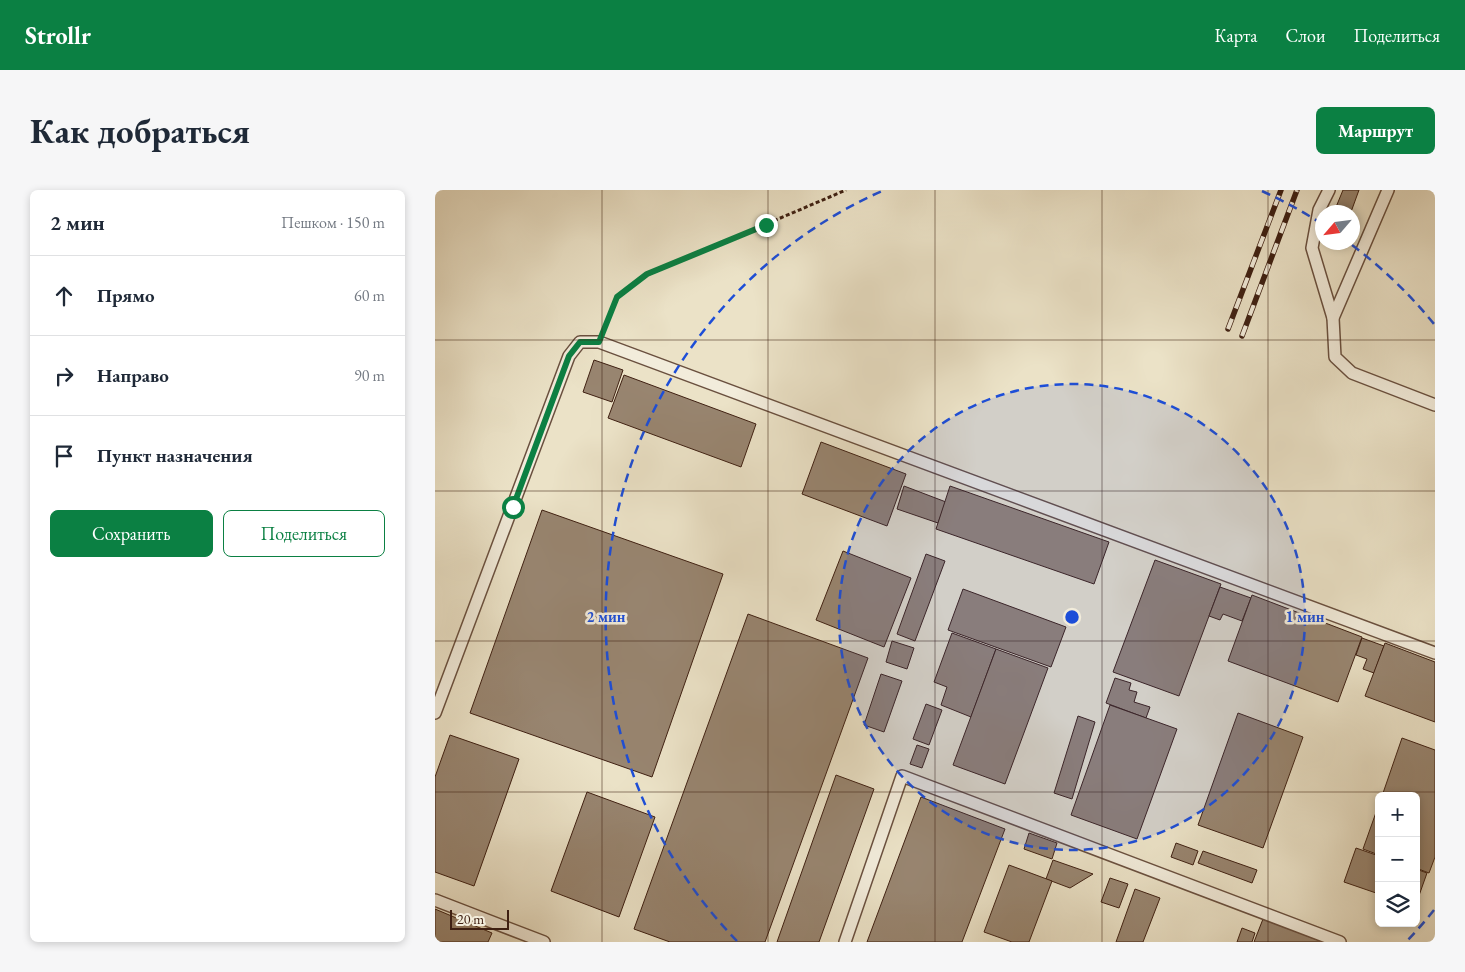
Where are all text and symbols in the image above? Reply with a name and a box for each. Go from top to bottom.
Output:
text: Strollr [25,20,91,51]
text: Карта [1215,24,1258,47]
text: Слои [1286,24,1325,47]
text: Поделиться [1353,24,1440,47]
button: Маршрут [1316,107,1435,154]
text: Как добраться [30,108,250,153]
north arrow [1315,205,1360,250]
text: 2 мин [50,209,105,236]
text: Пешком · 150 m [281,212,385,233]
route end [755,214,778,237]
icon: ahead [50,282,78,310]
text: Прямо [97,283,155,308]
text: 60 m [354,285,385,306]
icon: right [50,362,78,390]
text: Направо [97,363,169,388]
text: 90 m [354,365,385,386]
icon: arrive [50,442,78,470]
text: Пункт назначения [97,443,253,468]
route start [502,496,525,519]
button: Сохранить [50,510,213,557]
button: Поделиться [223,510,385,557]
text: 2 мин [586,607,626,626]
text: 1 мин [1285,607,1325,626]
centre of rings [1063,608,1081,626]
map controls [1375,792,1420,927]
button: + [1375,792,1420,837]
button: − [1375,837,1420,882]
button: layers [1375,882,1420,927]
scale bar [450,907,509,930]
text: 20 m [457,910,484,928]

